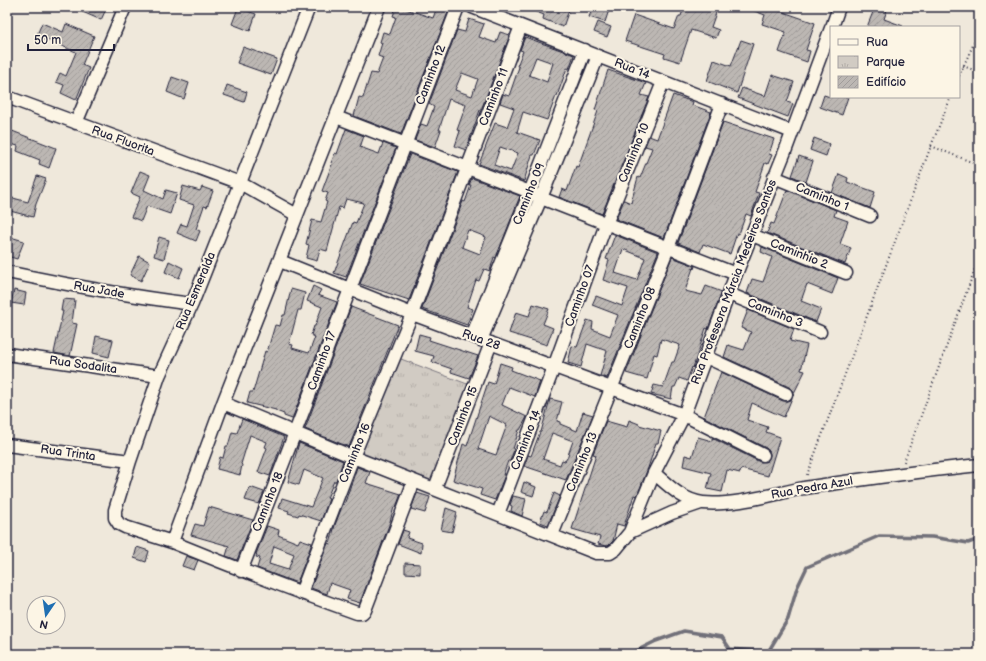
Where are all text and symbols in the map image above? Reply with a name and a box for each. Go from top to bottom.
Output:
scale bar [28,26,114,52]
legend [830,26,960,98]
text: 50 m [34,33,61,48]
text: Rua [866,35,888,50]
street label: Caminho 12 [413,43,449,107]
street label: Rua 14 [612,55,653,83]
text: Parque [866,55,905,70]
street label: Caminho 11 [476,66,512,128]
text: Edifício [866,75,906,90]
street label: Caminho 10 [615,121,653,185]
street label: Rua Fluorita [89,123,157,159]
street label: Caminho 09 [510,161,548,227]
street label: Rua Professora Márcia Medeiros Santos [688,177,780,387]
street label: Caminho 1 [793,180,851,214]
street label: Caminhio 2 [768,236,830,272]
street label: Rua Esmeralda [173,250,219,332]
street label: Caminho 07 [562,263,598,329]
street label: Rua Jade [72,278,126,302]
street label: Caminho 08 [621,285,659,351]
street label: Caminho 3 [745,295,805,331]
street label: Rua 28 [460,326,502,354]
street label: Caminho 17 [304,329,340,393]
street label: Rua Sodalita [48,353,118,377]
street label: Caminho 15 [445,384,481,448]
street label: Caminho 14 [508,407,545,472]
street label: Caminho 16 [336,421,374,485]
street label: Caminho 13 [563,430,601,494]
street label: Rua Trinta [39,442,97,464]
street label: Caminho 18 [249,470,287,534]
street label: Rua Pedra Azul [770,473,854,503]
north arrow [26,595,66,635]
text: N [38,617,49,632]

